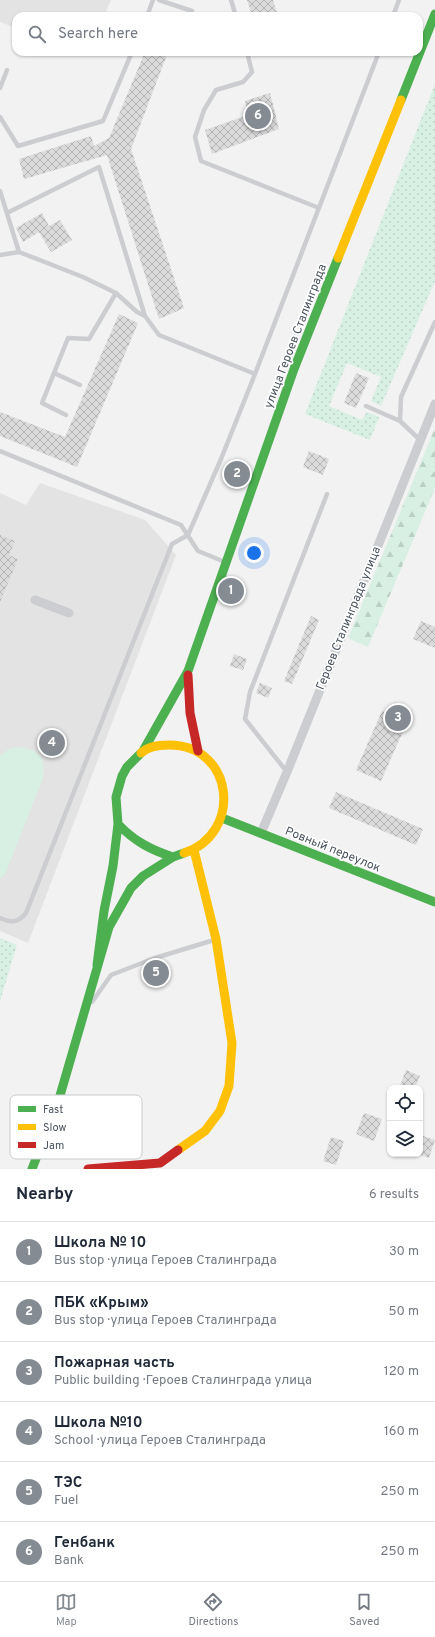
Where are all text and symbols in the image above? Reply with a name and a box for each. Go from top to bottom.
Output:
search box [12,12,423,56]
icon: search [26,23,48,45]
text: Search here [58,25,138,44]
pin: 6 [245,101,271,131]
street label: улица Героев Сталинграда [261,262,331,411]
pin: 2 [224,459,250,489]
your location [244,543,264,563]
street label: Героев Сталинграда улица [313,544,385,692]
pin: 1 [218,576,244,606]
pin: 3 [385,703,411,733]
pin: 4 [39,728,65,758]
street label: Ровный переулок [282,823,383,876]
pin: 5 [143,958,169,988]
map controls [387,1085,423,1157]
button: locate [387,1085,423,1121]
legend [10,1095,142,1159]
text: Fast [43,1103,63,1117]
text: Slow [43,1121,66,1135]
button: layers [387,1121,423,1157]
text: Jam [43,1139,64,1153]
text: Nearby [16,1184,73,1206]
text: 6 results [369,1187,419,1203]
text: Школа № 10 [54,1234,146,1253]
text: 1 [26,1244,32,1260]
text: 30 m [389,1244,419,1260]
text: Bus stop · улица Героев Сталинграда [54,1253,277,1269]
text: ПБК «Крым» [54,1294,149,1313]
text: 2 [25,1304,33,1320]
text: 50 m [389,1304,419,1320]
text: Bus stop · улица Героев Сталинграда [54,1313,277,1329]
text: Пожарная часть [54,1354,175,1373]
text: 3 [25,1364,33,1380]
text: 120 m [384,1364,419,1380]
text: Public building · Героев Сталинграда улица [54,1373,312,1389]
text: Школа №10 [54,1414,143,1433]
text: 4 [25,1424,33,1440]
text: 160 m [384,1424,419,1440]
text: School · улица Героев Сталинграда [54,1433,266,1449]
text: ТЭС [54,1474,82,1493]
text: 5 [25,1484,33,1500]
text: 250 m [381,1484,419,1500]
text: Fuel [54,1493,79,1509]
text: Генбанк [54,1534,115,1553]
text: 6 [25,1544,33,1560]
text: 250 m [381,1544,419,1560]
text: Bank [54,1553,84,1569]
tab: Map [55,1591,77,1629]
tab: Directions [188,1591,238,1629]
tab: Saved [349,1591,380,1629]

